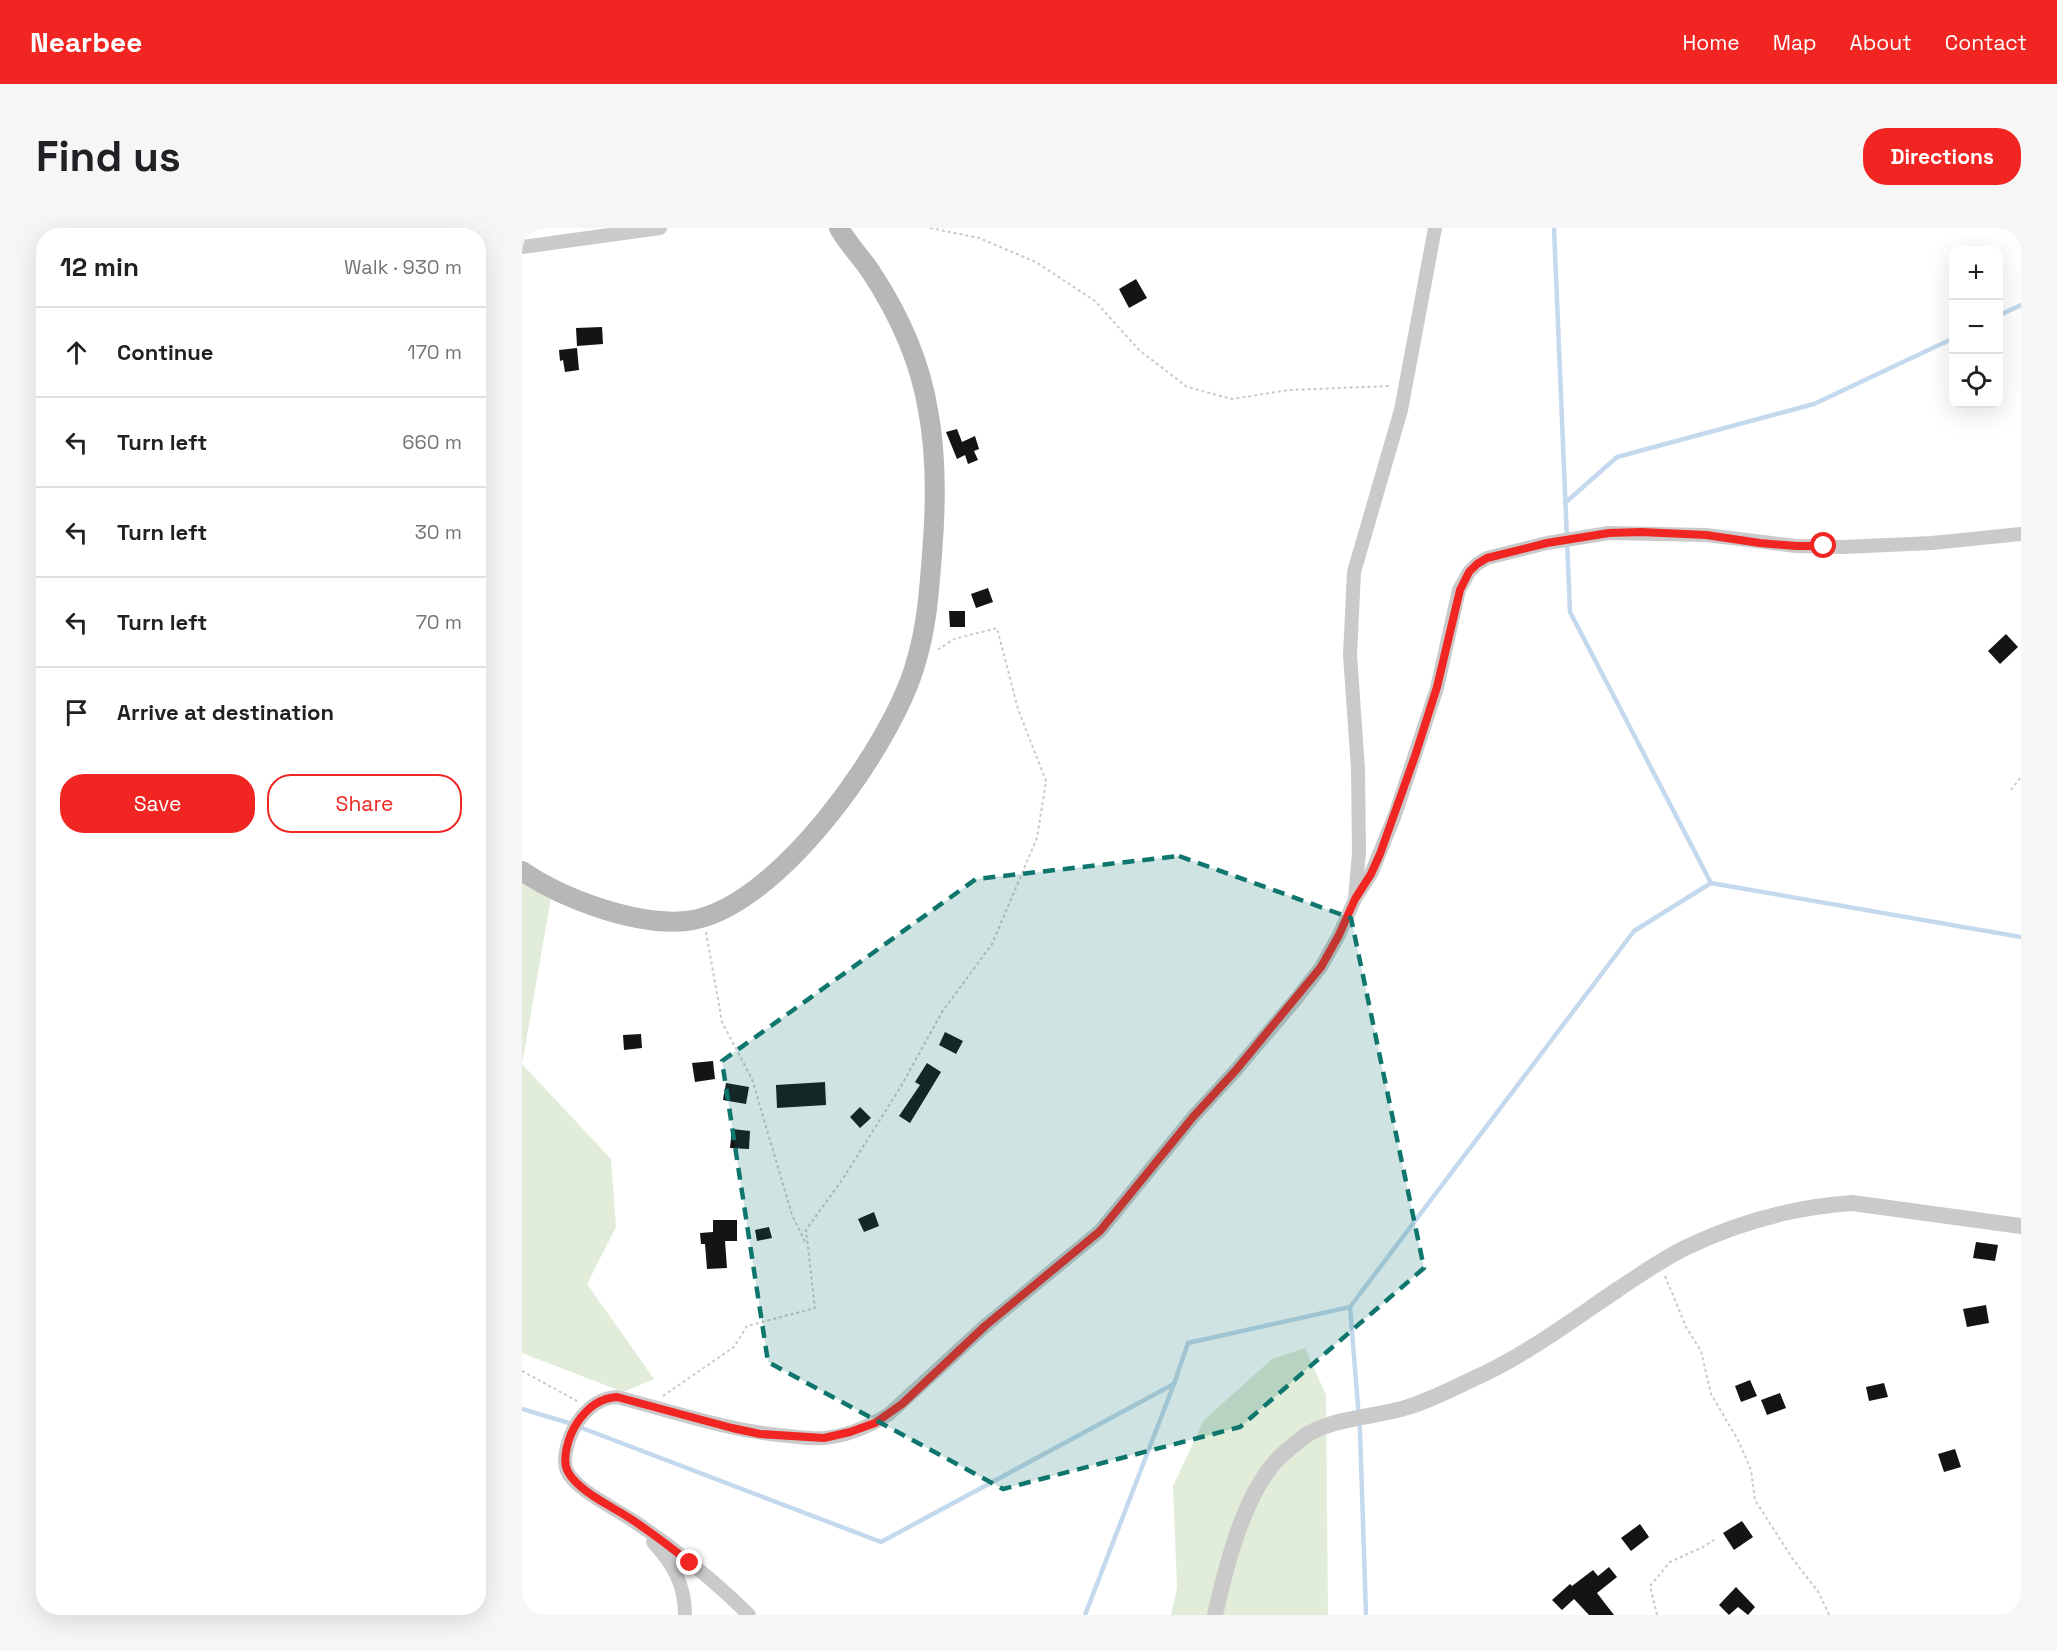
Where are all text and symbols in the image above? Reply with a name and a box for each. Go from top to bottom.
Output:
text: Nearbee [30,24,142,60]
text: Home [1682,29,1740,56]
text: Map [1773,29,1817,56]
text: About [1850,29,1912,56]
text: Contact [1945,29,2027,56]
button: Directions [1863,128,2021,185]
text: Find us [36,130,181,183]
map controls [1949,246,2003,408]
button: + [1949,246,2003,300]
text: 12 min [60,250,139,284]
text: Walk · 930 m [344,254,462,280]
button: − [1949,300,2003,354]
icon: ahead [60,336,93,369]
text: Continue [117,338,213,366]
text: 170 m [407,339,462,365]
button: locate [1949,354,2003,408]
icon: left [60,426,93,459]
text: Turn left [117,428,207,456]
text: 660 m [402,429,462,455]
icon: left [60,516,93,549]
text: Turn left [117,518,207,546]
text: 30 m [415,519,462,545]
route start [1810,532,1836,558]
icon: left [60,606,93,639]
text: Turn left [117,608,207,636]
text: 70 m [416,609,462,635]
icon: arrive [60,696,93,729]
text: Arrive at destination [117,698,334,726]
button: Save [60,774,255,833]
button: Share [267,774,462,833]
route end [676,1549,702,1575]

